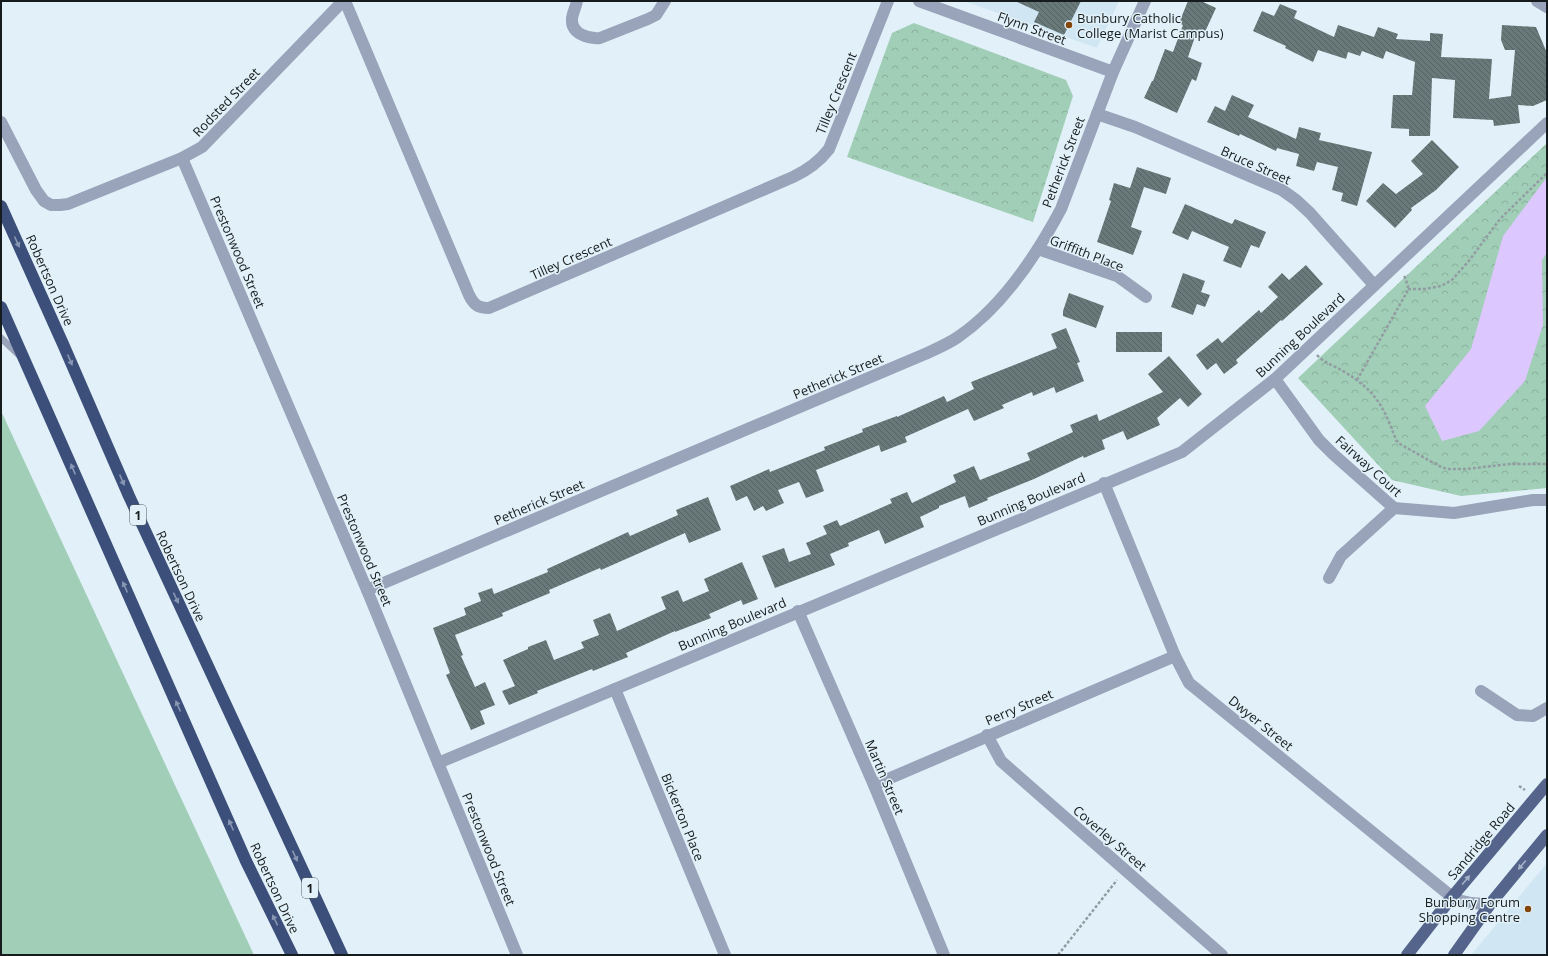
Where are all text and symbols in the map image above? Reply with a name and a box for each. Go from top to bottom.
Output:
street label: Flynn Street [995,7,1069,49]
place label: Bunbury Catholic College (Marist Campus) [1077,9,1224,42]
marker: Bunbury Catholic College (Marist Campus) [1064,20,1074,30]
street label: Tilley Crescent [811,49,861,137]
street label: Rodsted Street [188,63,264,140]
street label: Petherick Street [1037,113,1089,210]
street label: Bruce Street [1218,142,1294,189]
street label: Prestonwood Street [206,193,270,311]
street label: Robertson Drive [22,231,78,329]
street label: Griffith Place [1047,231,1127,275]
street label: Tilley Crescent [527,232,615,284]
one-way arrow [14,236,20,247]
street label: Bunning Boulevard [1252,289,1348,381]
street label: Petherick Street [790,349,886,403]
one-way arrow [68,355,74,367]
street label: Fairway Court [1332,431,1406,501]
one-way arrow [70,463,76,474]
street label: Bunning Boulevard [974,468,1088,530]
one-way arrow [119,474,125,485]
street label: Petherick Street [491,475,587,529]
street label: Prestonwood Street [333,491,397,609]
road number: 1 [130,505,146,525]
street label: Robertson Drive [152,528,210,624]
one-way arrow [122,582,128,593]
one-way arrow [173,592,179,604]
street label: Bunning Boulevard [675,593,789,655]
street label: Perry Street [982,685,1056,729]
street label: Dwyer Street [1225,691,1297,755]
one-way arrow [175,701,181,712]
street label: Martin Street [861,737,909,818]
street label: Bickerton Place [657,771,709,863]
street label: Prestonwood Street [458,790,520,909]
street label: Sandridge Road [1443,799,1519,883]
street label: Coverley Street [1069,801,1151,875]
one-way arrow [227,819,233,831]
street label: Robertson Drive [246,840,304,936]
one-way arrow [292,851,298,862]
one-way arrow [1517,860,1526,871]
one-way arrow [1461,875,1470,886]
road number: 1 [302,878,318,898]
place label: Bunbury Forum Shopping Centre [1419,893,1520,926]
marker: Bunbury Forum Shopping Centre [1523,904,1533,914]
one-way arrow [272,914,278,926]

